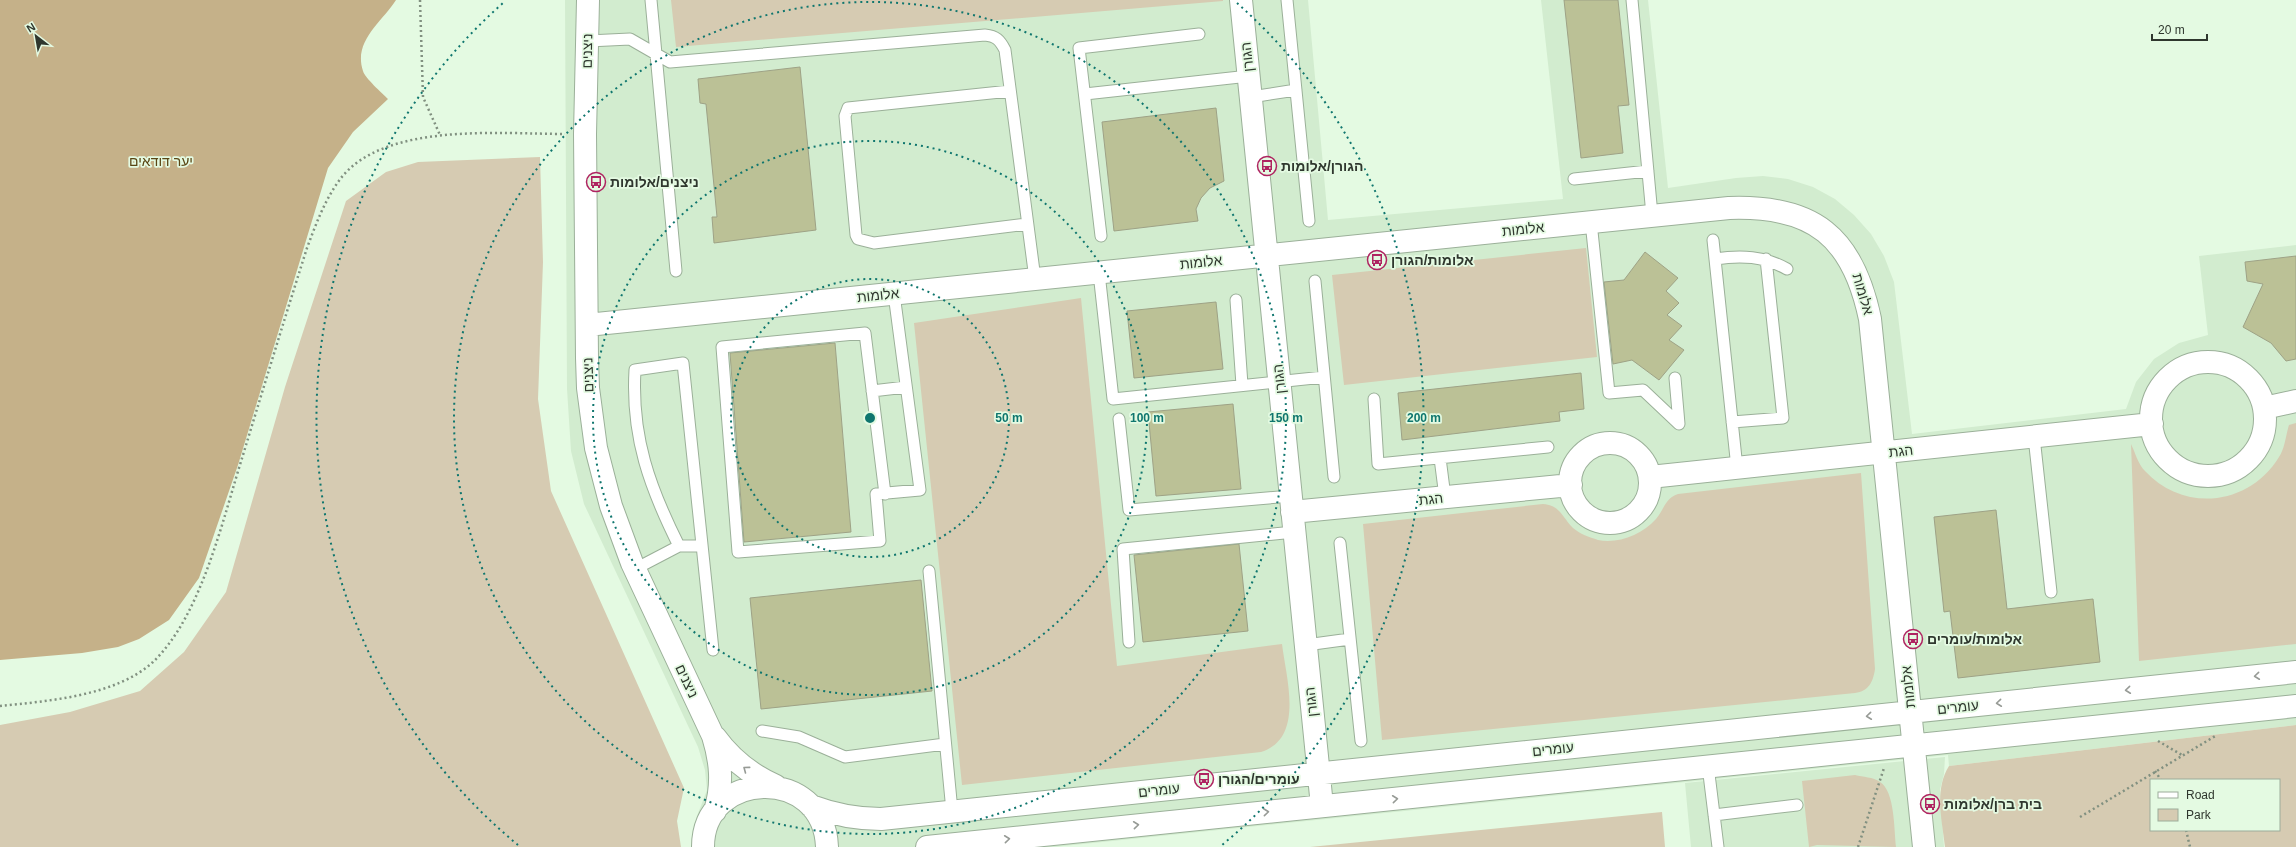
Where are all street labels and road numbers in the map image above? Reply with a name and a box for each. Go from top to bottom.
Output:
street label: ניצנים [579,33,595,69]
street label: הגורן [1237,41,1257,73]
street label: אלומות [1501,219,1545,239]
street label: אלומות [1179,252,1223,272]
street label: אלומות [1849,271,1877,317]
street label: אלומות [856,285,900,305]
street label: ניצנים [579,357,597,393]
street label: הגורן [1269,363,1289,395]
street label: הגת [1888,442,1914,460]
street label: הגת [1418,490,1444,508]
street label: ניצנים [672,662,702,700]
street label: אלומות [1898,665,1918,709]
street label: הגורן [1301,686,1321,718]
street label: עומרים [1936,697,1980,717]
street label: עומרים [1531,739,1575,759]
street label: עומרים [1137,780,1181,800]

